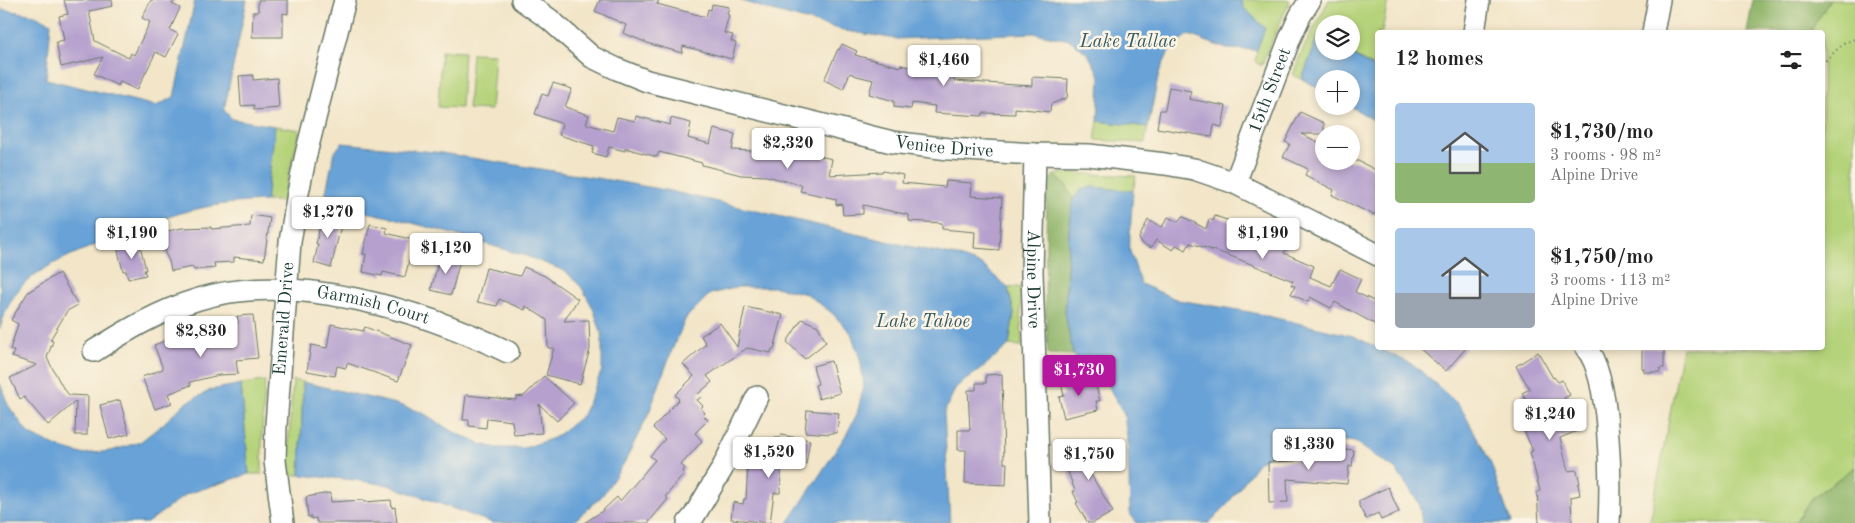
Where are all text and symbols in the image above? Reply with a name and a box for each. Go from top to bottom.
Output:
map controls [1315,15,1360,170]
button: layers [1315,15,1360,60]
water label: Lake Tallac [1079,33,1176,52]
pin: $1,460 [903,44,985,87]
street label: 15th Street [1246,45,1294,136]
icon: filters [1777,46,1805,74]
text: 12 homes [1395,49,1483,70]
text: $1,460 [919,53,969,69]
button: + [1315,70,1360,115]
text: $1,730/mo [1550,122,1654,143]
icon: home [1435,123,1495,183]
button: − [1315,125,1360,170]
pin: $2,320 [747,128,829,170]
street label: Venice Drive [893,133,994,161]
text: $2,320 [763,136,813,152]
text: 3 rooms · 98 m² [1550,148,1661,164]
text: Alpine Drive [1550,168,1638,184]
pin: $1,270 [287,196,369,239]
text: $1,270 [303,205,353,221]
pin: $1,190 [91,218,173,260]
pin: $1,190 [1222,218,1304,260]
text: $1,190 [107,226,157,242]
text: $1,190 [1238,226,1288,242]
street label: Alpine Drive [1023,229,1043,329]
pin: $1,120 [405,232,487,275]
text: $1,120 [421,241,471,257]
text: $1,750/mo [1550,247,1654,268]
icon: home [1435,248,1495,308]
street label: Emerald Drive [271,261,297,376]
text: 3 rooms · 113 m² [1550,273,1670,289]
street label: Garmish Court [315,283,432,328]
text: Alpine Drive [1550,293,1638,309]
water label: Lake Tahoe [875,313,970,332]
pin: $2,830 [160,316,242,358]
text: $2,830 [176,324,226,340]
pin: $1,730 [1038,354,1120,397]
text: $1,730 [1054,363,1104,379]
pin: $1,240 [1509,398,1591,441]
text: $1,240 [1525,407,1575,423]
pin: $1,330 [1268,428,1350,471]
pin: $1,520 [728,436,810,479]
text: $1,330 [1284,437,1334,453]
pin: $1,750 [1048,438,1130,481]
text: $1,520 [744,445,794,461]
text: $1,750 [1064,447,1114,463]

